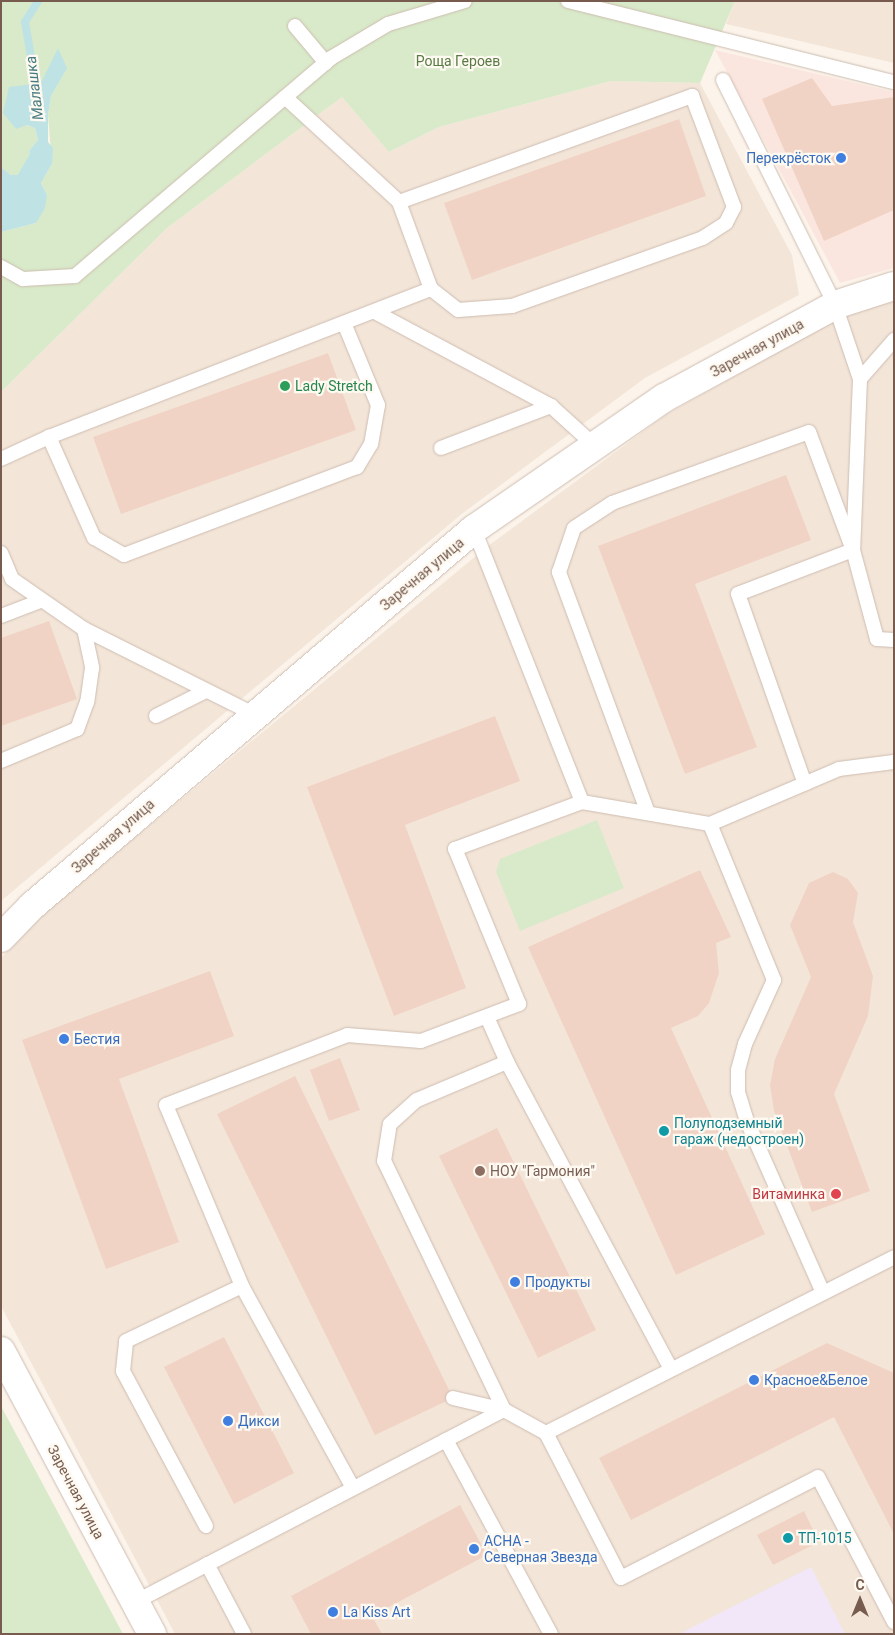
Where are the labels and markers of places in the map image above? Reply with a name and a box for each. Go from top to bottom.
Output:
place label: Перекрёсток [746,150,831,166]
marker: Перекрёсток [835,152,847,164]
place label: Lady Stretch [295,378,373,394]
marker: Lady Stretch [279,380,291,392]
place label: Бестия [74,1031,120,1047]
marker: Бестия [58,1033,70,1045]
place label: Полуподземный гараж (недостроен) [674,1115,804,1148]
marker: Полуподземный гараж (недостроен) [658,1125,670,1137]
place label: НОУ "Гармония" [490,1163,595,1179]
marker: НОУ "Гармония" [474,1165,486,1177]
place label: Витаминка [752,1186,825,1202]
marker: Витаминка [829,1187,843,1201]
place label: Продукты [525,1274,591,1290]
marker: Продукты [509,1276,521,1288]
place label: Красное&Белое [764,1372,868,1388]
marker: Красное&Белое [748,1374,760,1386]
place label: Дикси [238,1413,279,1429]
marker: Дикси [222,1415,234,1427]
place label: ТП-1015 [798,1530,852,1546]
marker: ТП-1015 [782,1532,794,1544]
place label: АСНА - Северная Звезда [484,1533,598,1565]
marker: АСНА - Северная Звезда [468,1543,480,1555]
place label: La Kiss Art [343,1604,411,1620]
marker: La Kiss Art [327,1606,339,1618]

